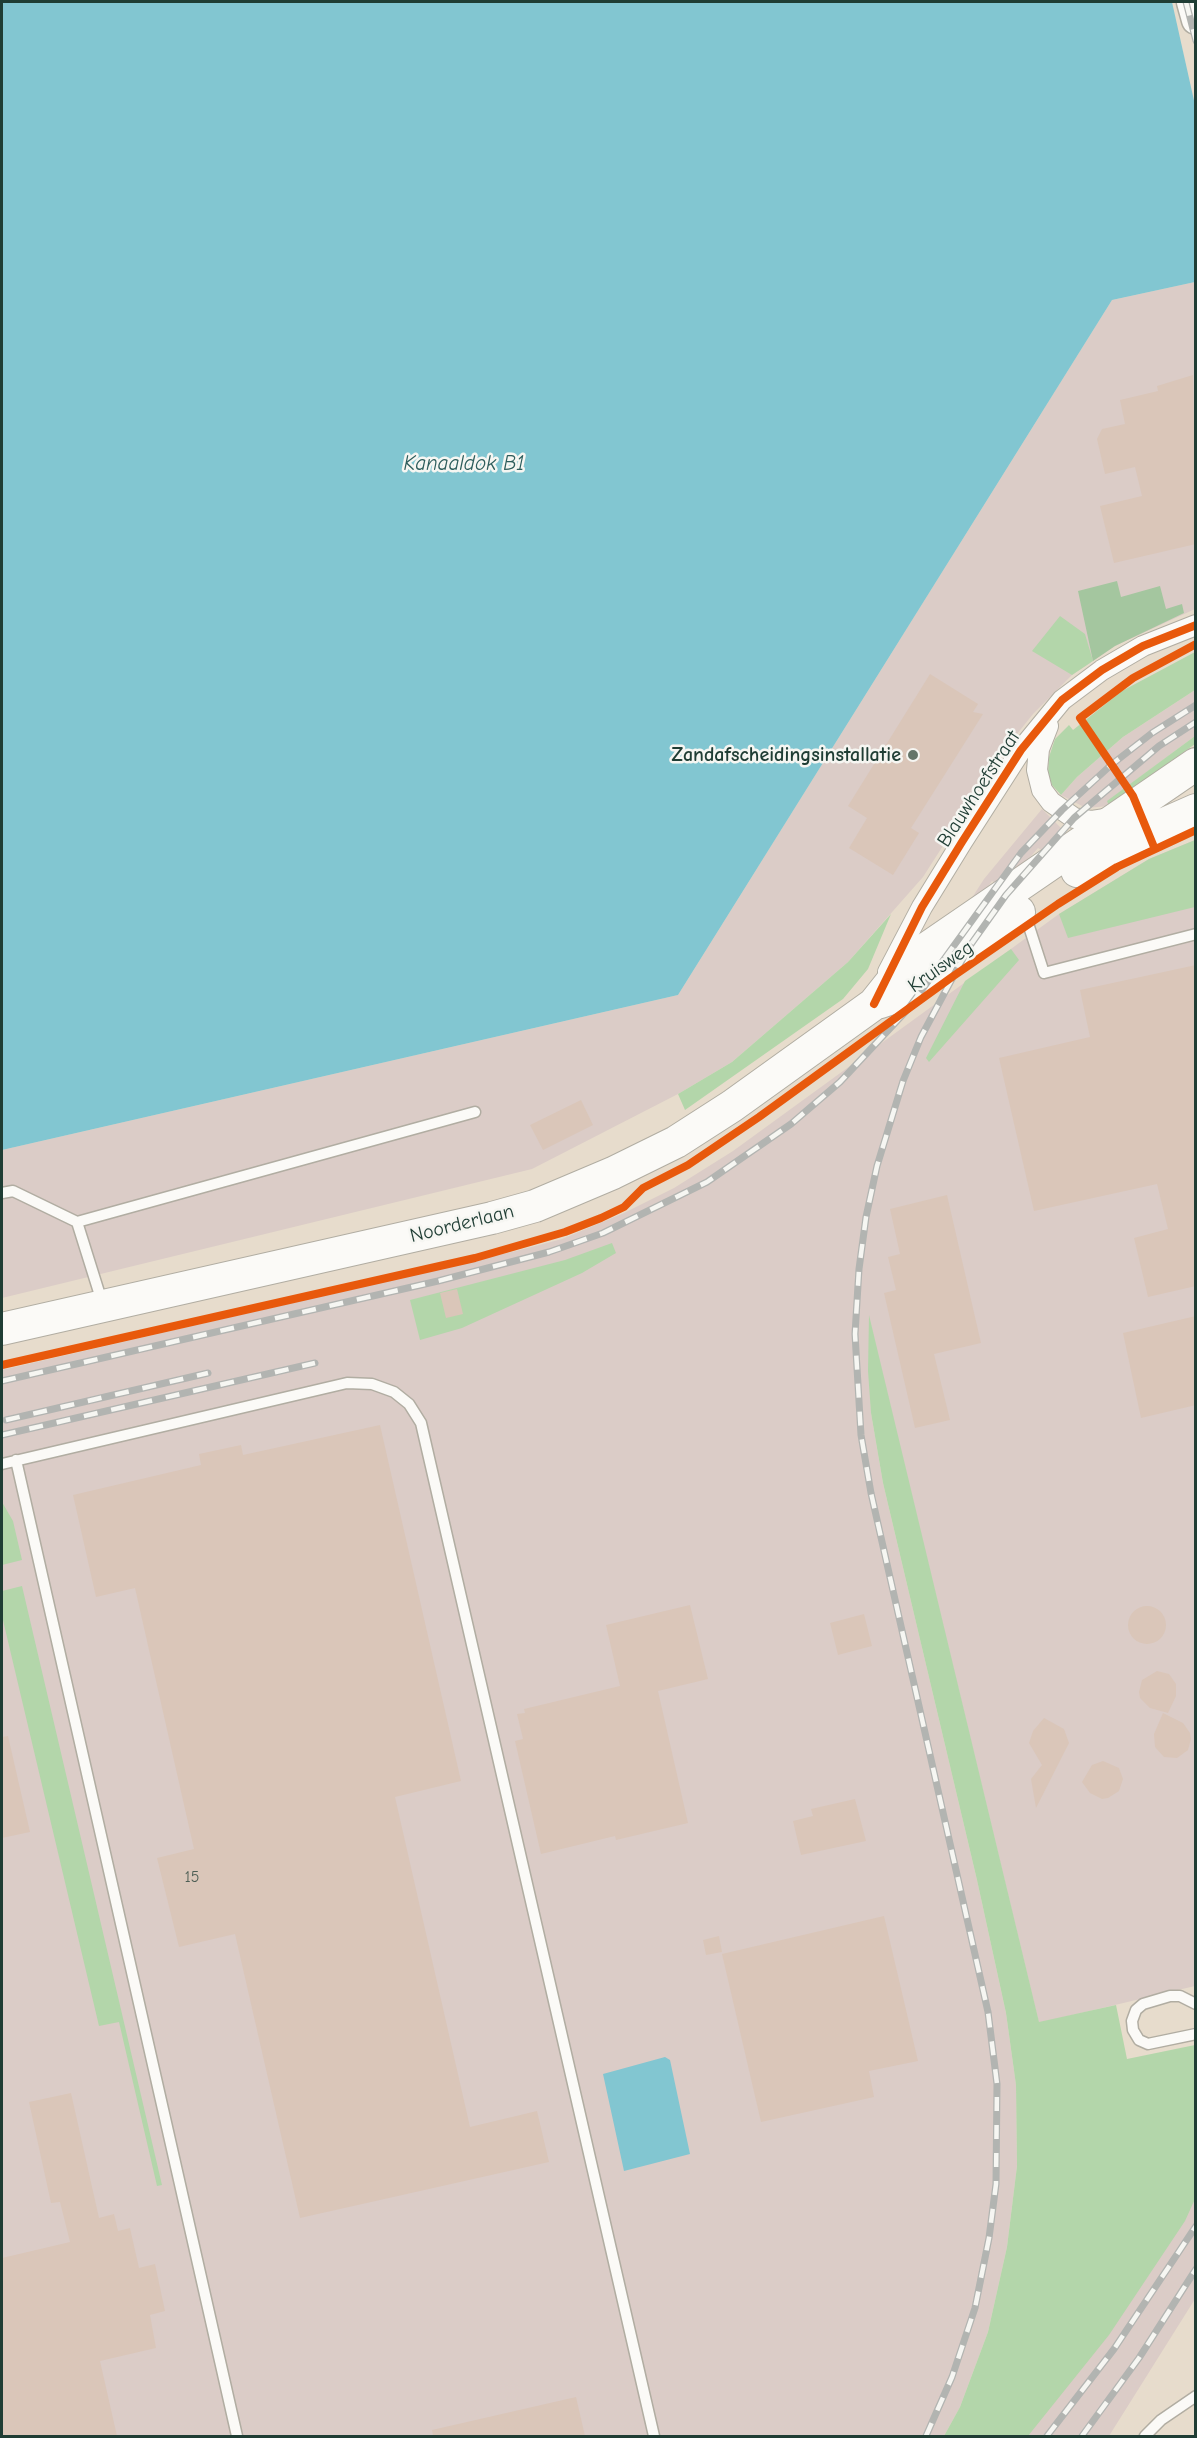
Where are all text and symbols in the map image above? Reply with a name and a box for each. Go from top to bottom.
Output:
water label: Kanaaldok B1 [403,451,525,477]
street label: Blauwhoefstraat [932,726,1026,852]
place label: Zandafscheidingsinstallatie [671,743,901,767]
marker: Zandafscheidingsinstallatie [906,748,920,762]
street label: Kruisweg [904,936,978,998]
street label: Noorderlaan [408,1199,516,1249]
house number: 15 [184,1867,200,1887]

